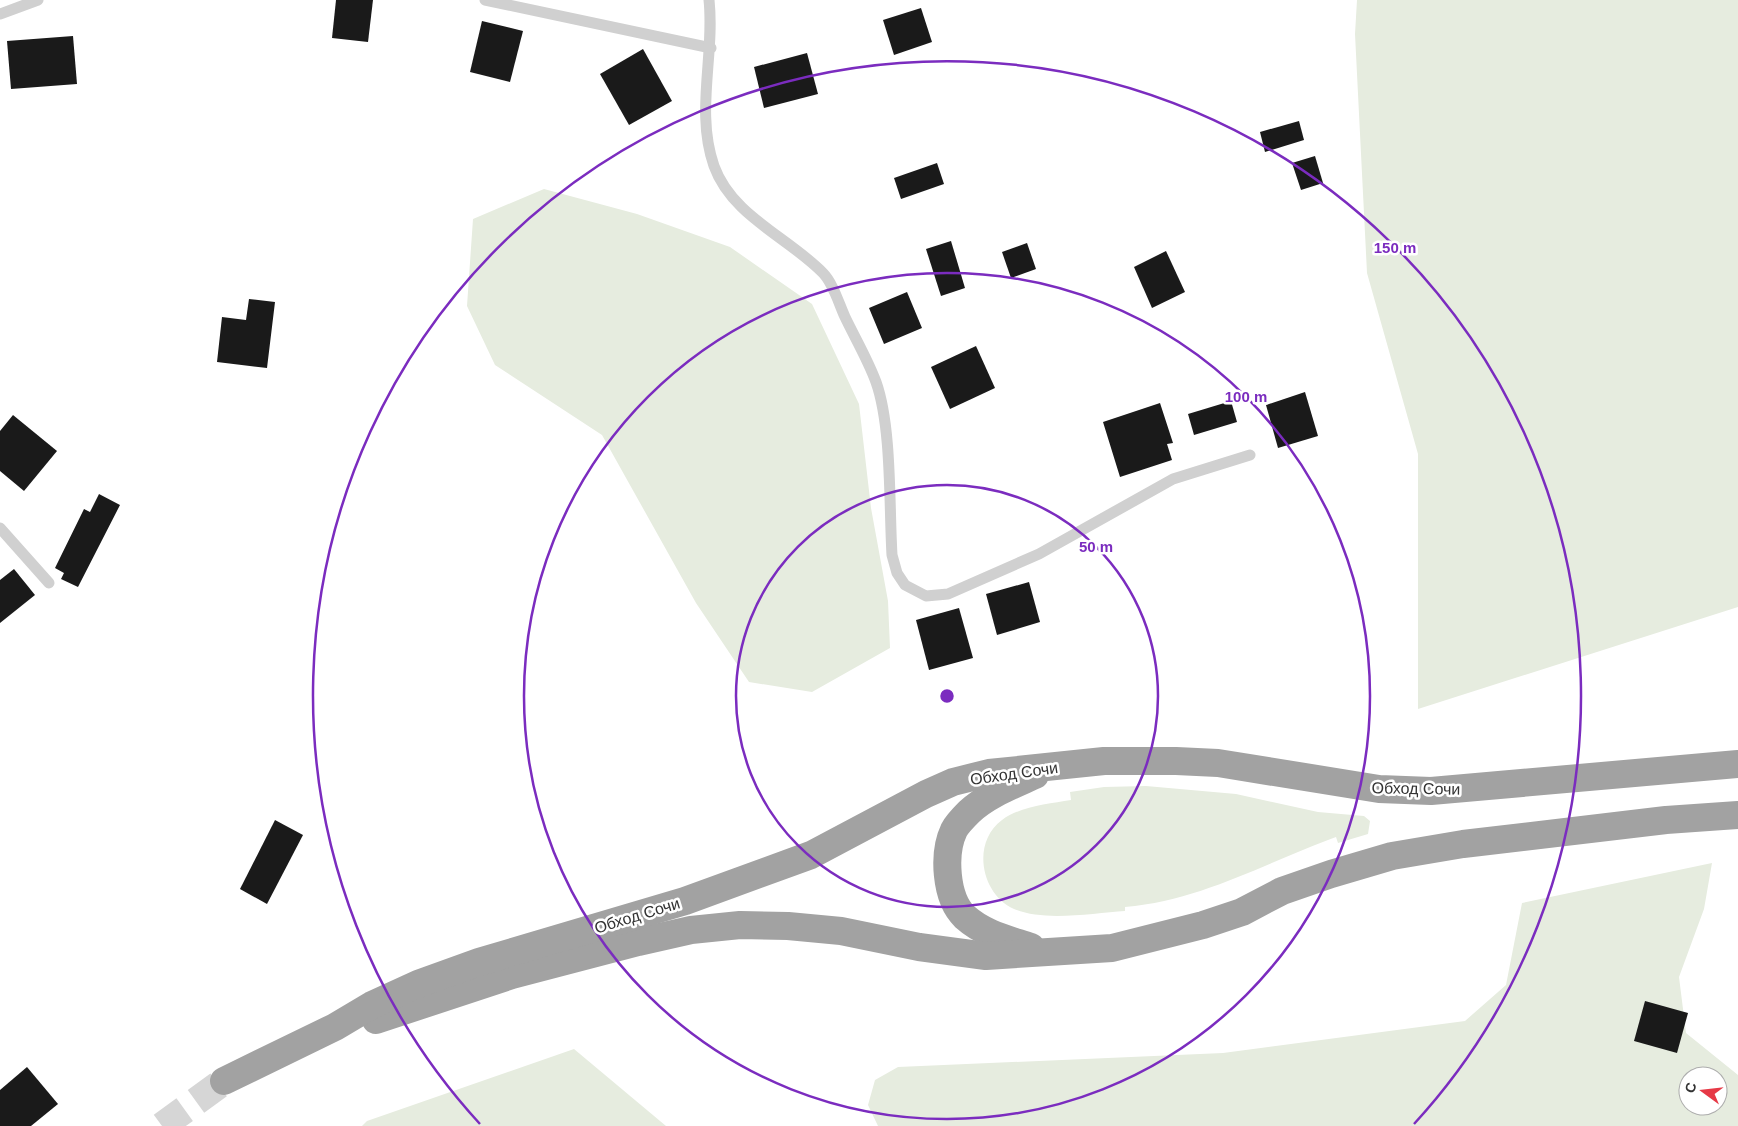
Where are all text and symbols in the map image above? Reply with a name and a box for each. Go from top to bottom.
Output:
text: 150 m [1374,239,1416,256]
text: 100 m [1225,388,1267,405]
text: 50 m [1079,538,1113,555]
centre of rings [938,687,956,705]
street label: Обход Сочи [969,759,1059,788]
street label: Обход Сочи [1372,779,1460,798]
street label: Обход Сочи [592,894,682,937]
north arrow [1678,1066,1728,1116]
text: С [1681,1081,1699,1095]

